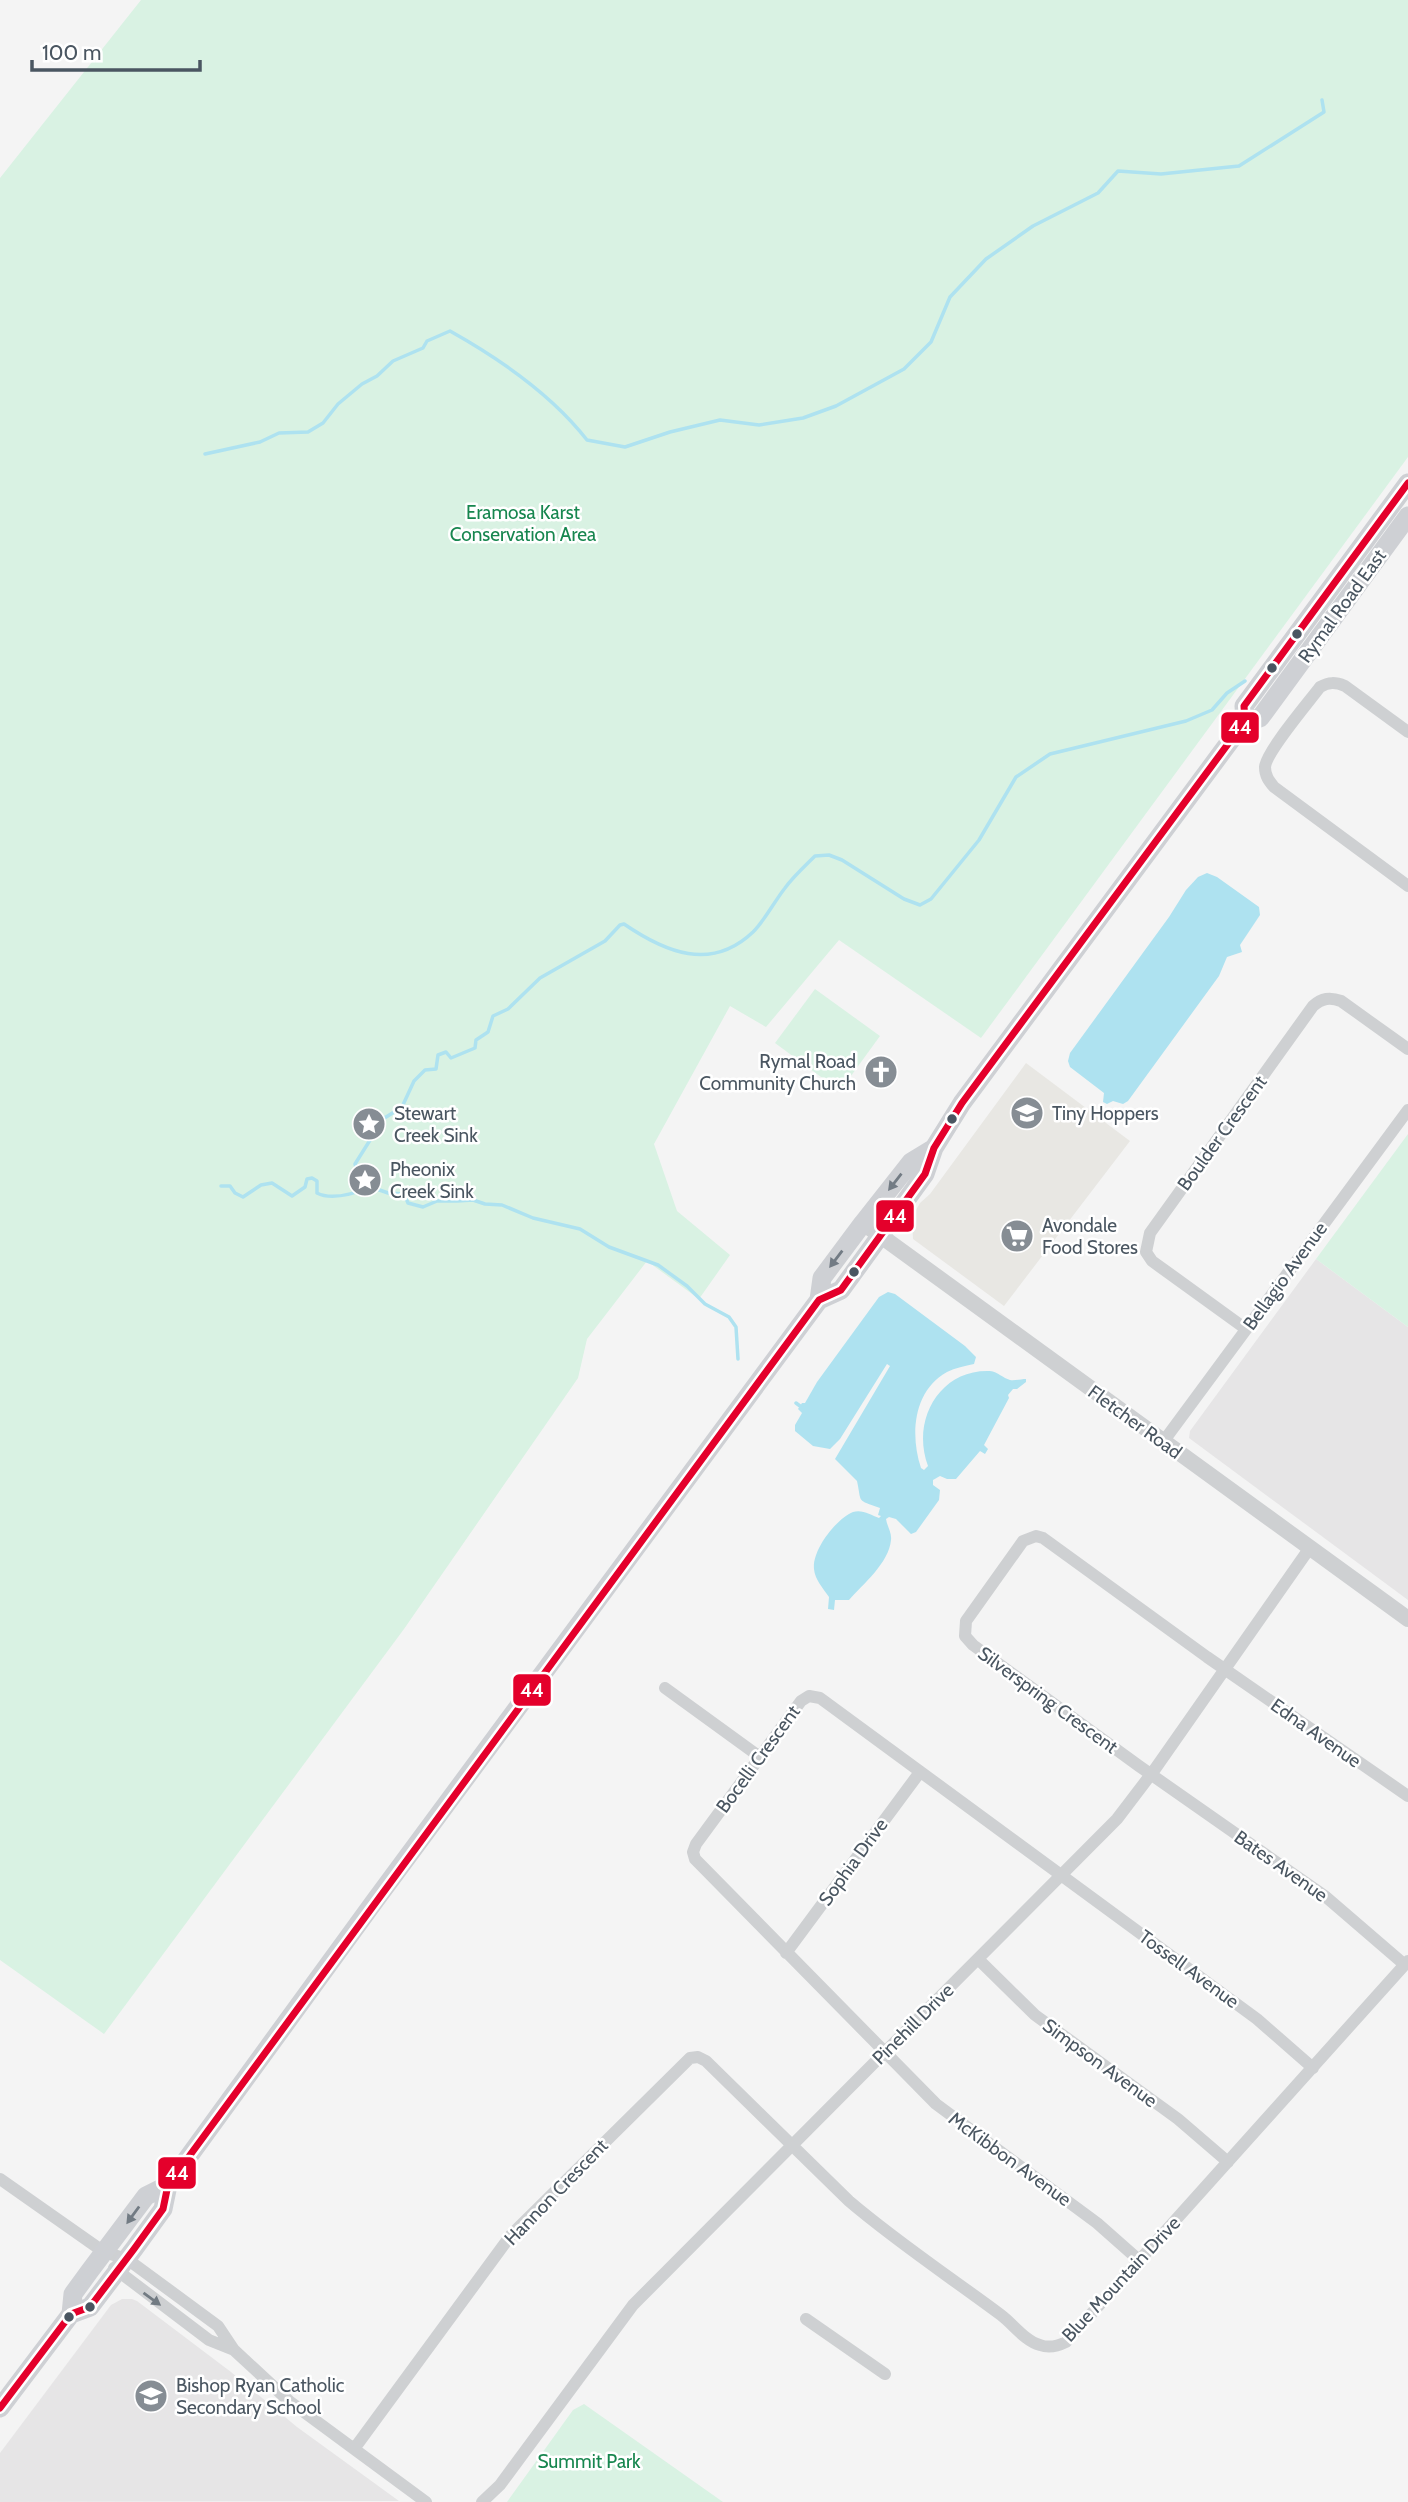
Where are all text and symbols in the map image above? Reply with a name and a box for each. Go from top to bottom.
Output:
scale bar [32,28,200,72]
text: 100 m [42,40,101,65]
park label: Eramosa Karst Conservation Area [450,501,596,546]
street label: Rymal Road East [1293,544,1391,667]
unlabelled marker [1290,627,1304,641]
unlabelled marker [1265,661,1279,675]
line badge: 44 [1220,711,1260,744]
text: 44 [1228,716,1252,739]
place label: Rymal Road Community Church [699,1050,856,1095]
church icon: Rymal Road Community Church [862,1053,900,1091]
street label: Boulder Crescent [1173,1070,1272,1195]
school or university icon: Tiny Hoppers [1008,1094,1046,1132]
place label: Stewart Creek Sink [394,1102,478,1147]
place label: Tiny Hoppers [1052,1102,1159,1125]
place icon: Stewart Creek Sink [350,1105,388,1143]
unlabelled marker [945,1112,959,1126]
place label: Pheonix Creek Sink [390,1158,474,1203]
place icon: Pheonix Creek Sink [346,1161,384,1199]
one-way arrow [888,1172,903,1190]
line badge: 44 [875,1199,915,1233]
text: 44 [883,1205,907,1228]
place label: Avondale Food Stores [1042,1214,1138,1259]
supermarket icon: Avondale Food Stores [998,1217,1036,1255]
street label: Bellagio Avenue [1238,1217,1332,1335]
one-way arrow [829,1250,843,1268]
unlabelled marker [847,1265,861,1279]
street label: Fletcher Road [1084,1380,1186,1464]
street label: Silverspring Crescent [974,1642,1123,1759]
line badge: 44 [512,1673,552,1707]
text: 44 [520,1679,544,1702]
street label: Edna Avenue [1266,1693,1366,1773]
street label: Bocelli Crescent [711,1700,805,1817]
street label: Sophia Drive [814,1814,893,1910]
street label: Bates Avenue [1230,1825,1332,1907]
street label: Tossell Avenue [1134,1925,1244,2013]
street label: Pinehill Drive [868,1978,959,2069]
street label: Simpson Avenue [1038,2014,1162,2112]
street label: McKibbon Avenue [944,2107,1076,2211]
street label: Hannon Crescent [499,2134,613,2250]
line badge: 44 [157,2156,197,2190]
text: 44 [165,2162,189,2185]
one-way arrow [126,2205,140,2224]
street label: Blue Mountain Drive [1057,2211,1185,2346]
one-way arrow [143,2292,161,2306]
unlabelled marker [83,2300,97,2314]
unlabelled marker [62,2310,76,2324]
place label: Bishop Ryan Catholic Secondary School [176,2374,345,2419]
school or university icon: Bishop Ryan Catholic Secondary School [132,2377,170,2415]
park label: Summit Park [537,2450,641,2473]

